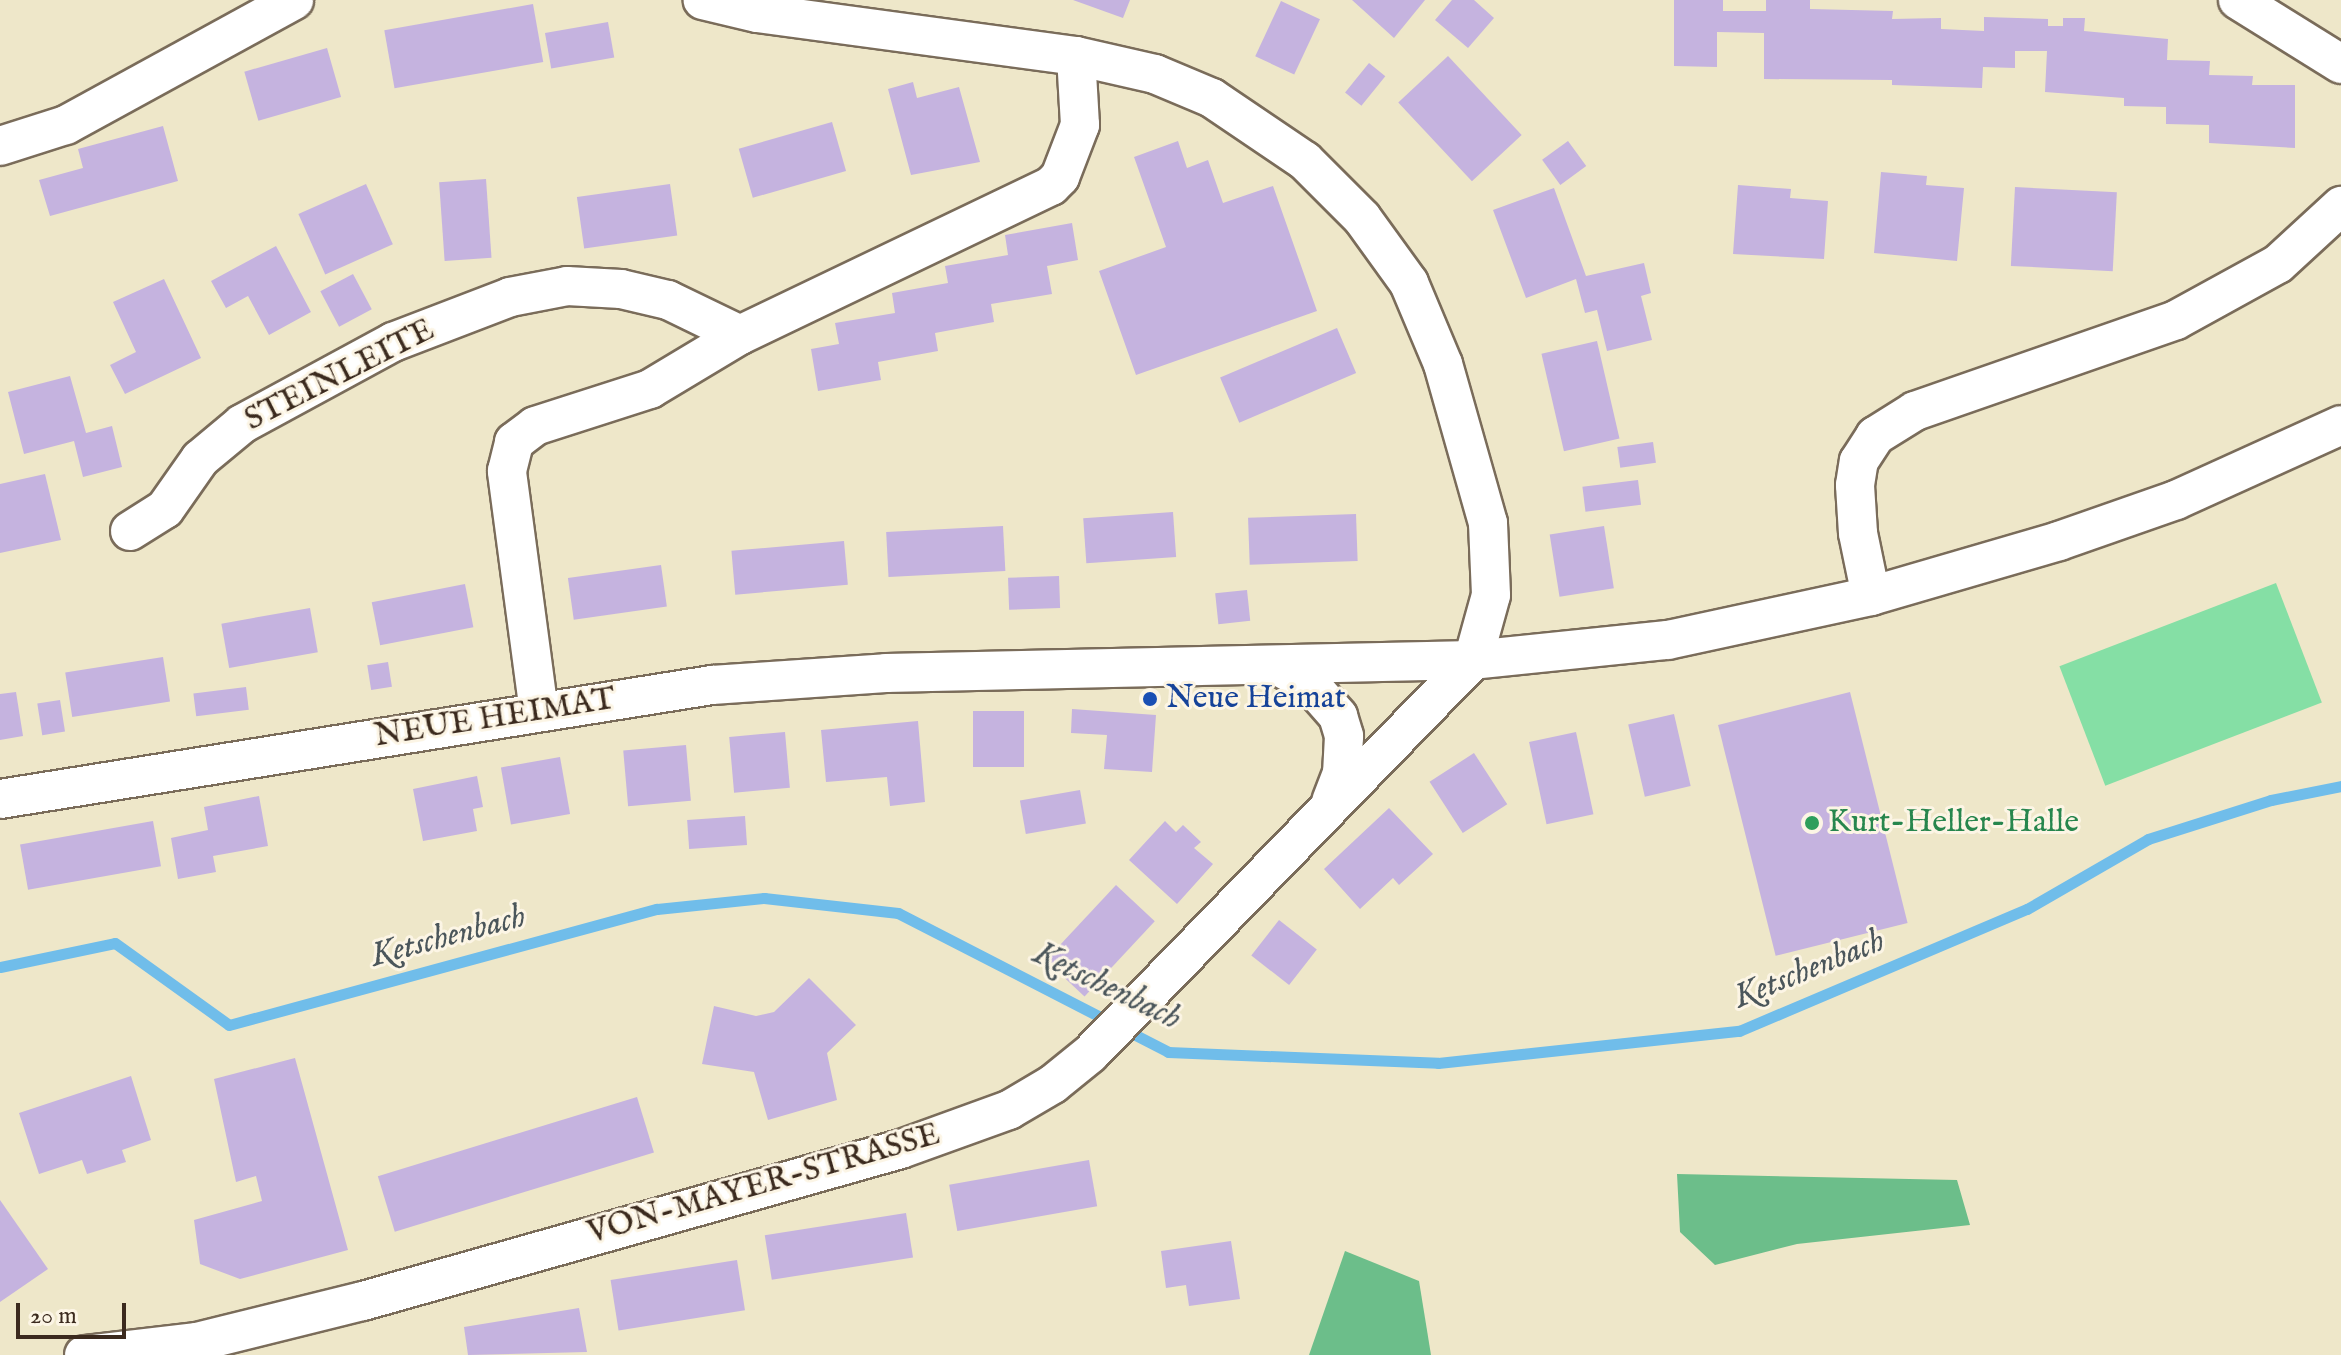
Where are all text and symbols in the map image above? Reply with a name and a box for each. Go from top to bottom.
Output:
street label: STEINLEITE [239,312,441,440]
place label: Neue Heimat [1166,680,1346,718]
street label: NEUE HEIMAT [372,681,618,757]
marker: Neue Heimat [1141,690,1159,708]
place label: Kurt-Heller-Halle [1828,804,2079,842]
marker: Kurt-Heller-Halle [1803,814,1821,832]
water label: Ketschenbach [366,896,530,976]
water label: Ketschenbach [1728,920,1890,1018]
water label: Ketschenbach [1027,933,1187,1039]
street label: VON-MAYER-STRASSE [583,1116,945,1254]
scale bar [20,1287,130,1337]
text: 20 m [30,1301,77,1332]

